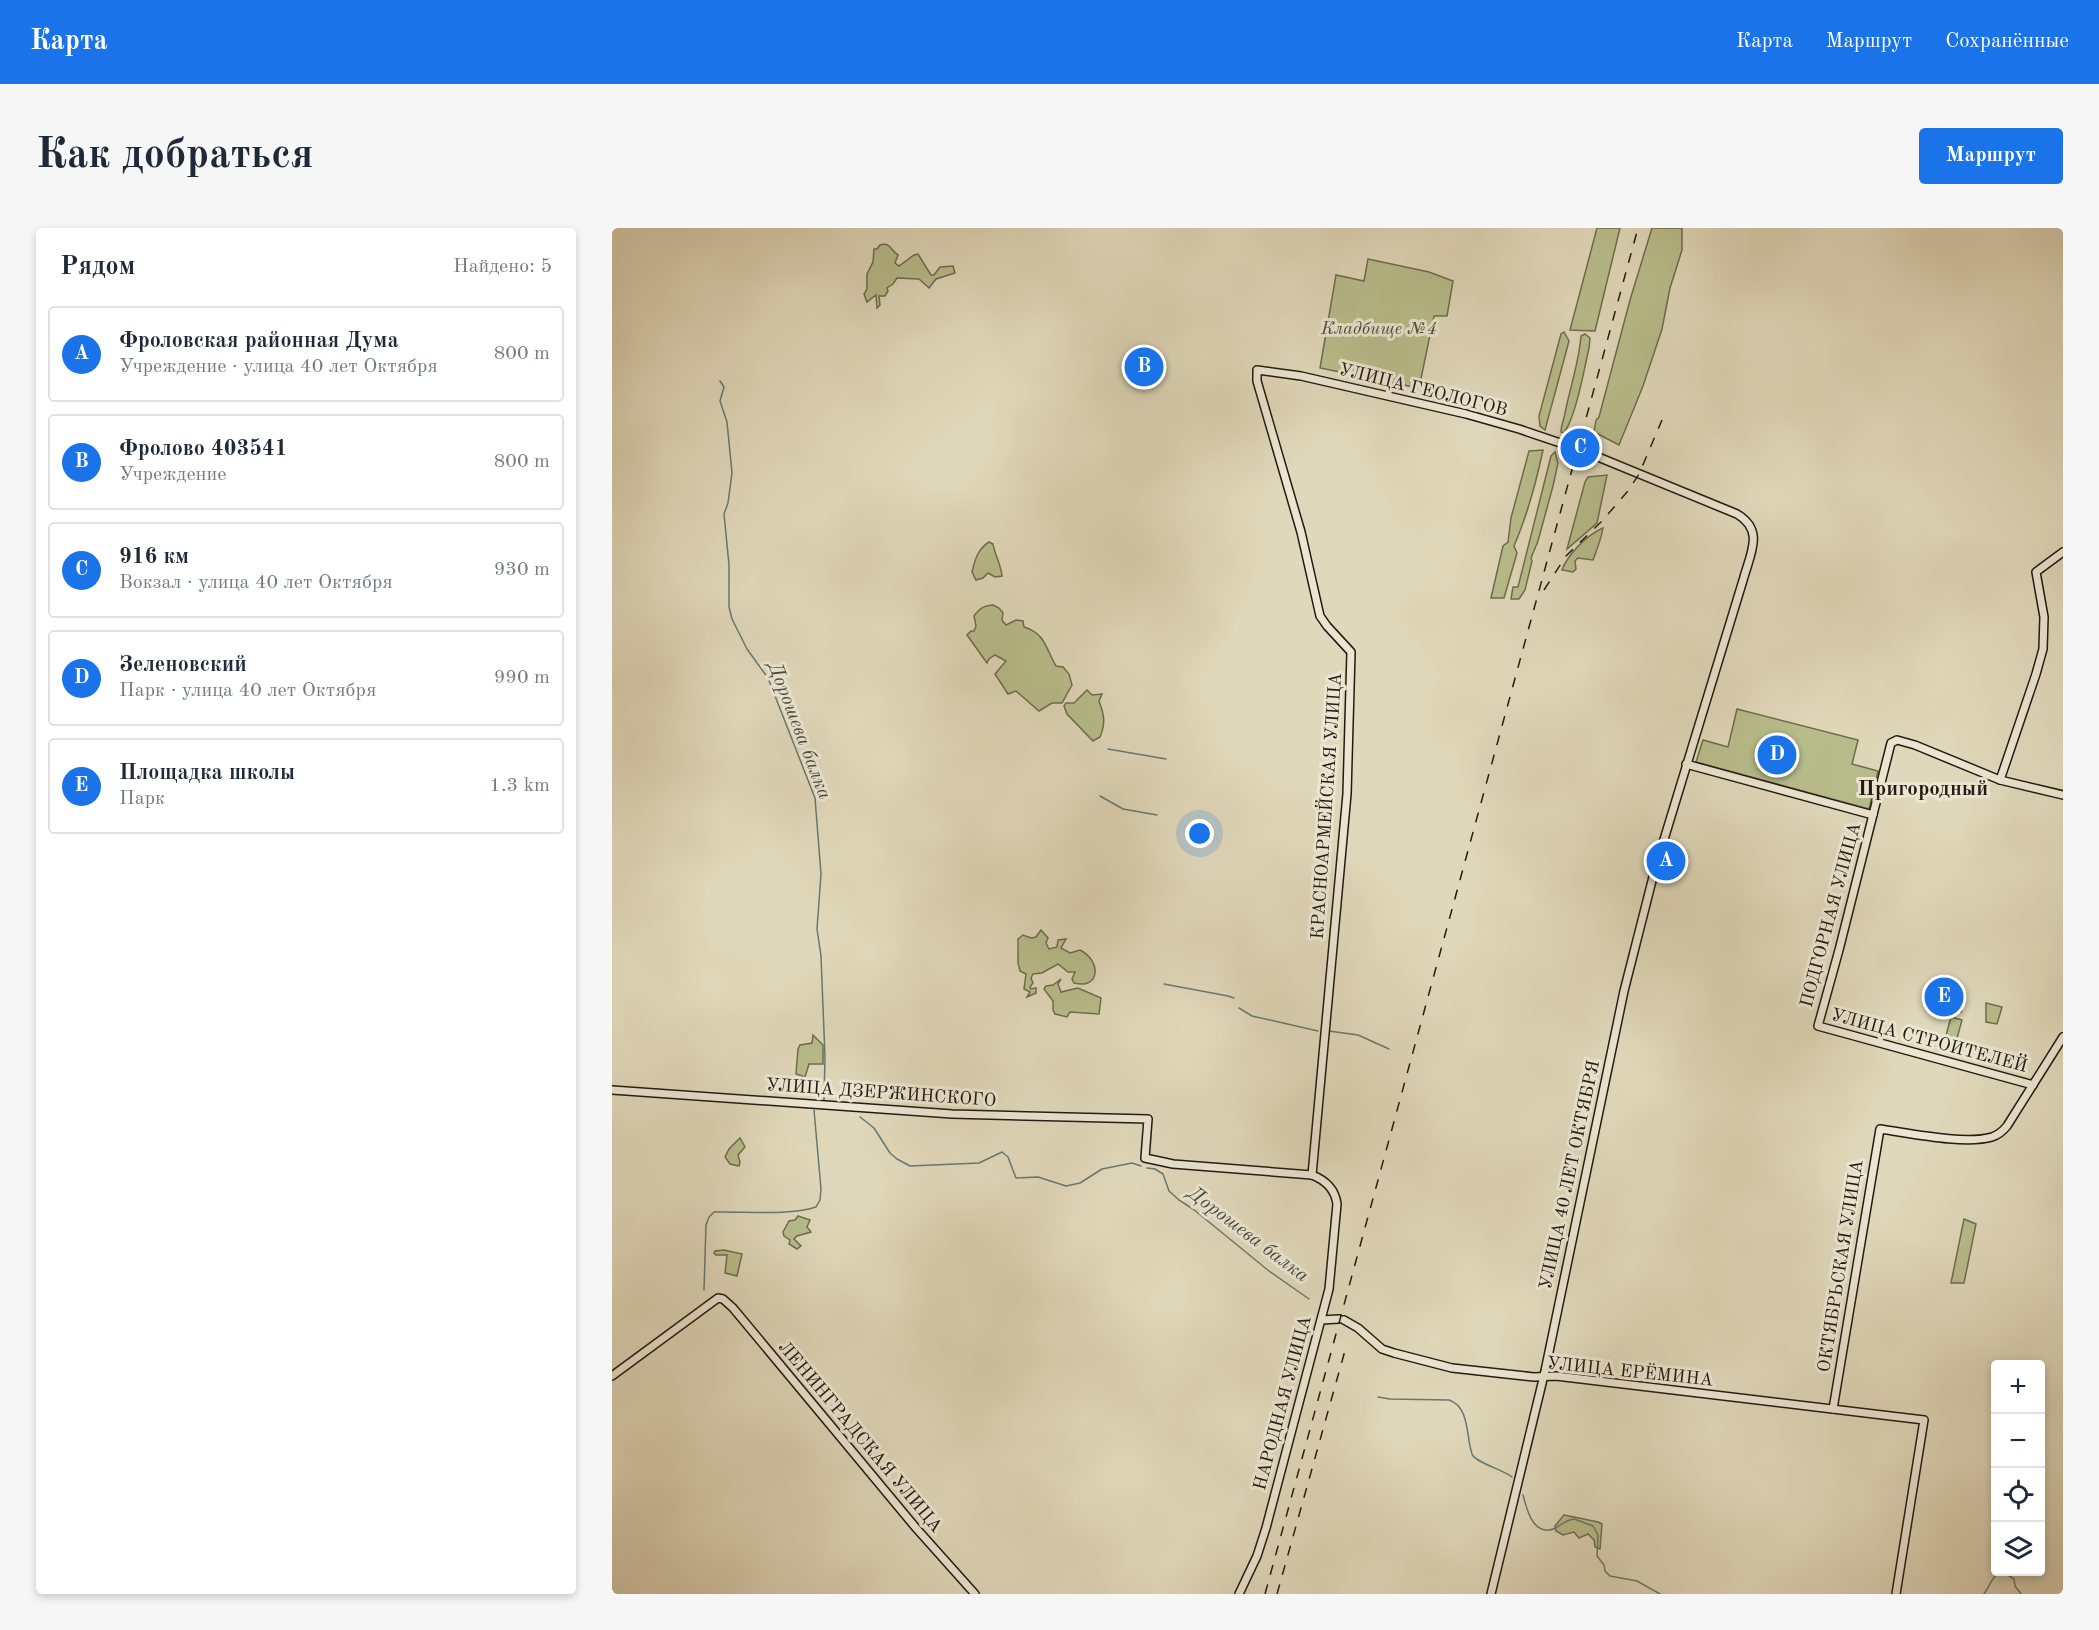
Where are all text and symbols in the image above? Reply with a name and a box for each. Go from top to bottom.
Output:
text: Карта [30,28,108,56]
text: Карта [1736,31,1793,52]
text: Маршрут [1826,31,1912,52]
text: Сохранённые [1945,31,2069,52]
button: Маршрут [1919,128,2063,184]
text: Как добраться [36,135,313,177]
text: Рядом [60,254,135,280]
text: Найдено: 5 [453,257,552,277]
park label: Кладбище №4 [1320,320,1437,338]
text: Фроловская районная Дума [119,330,399,352]
text: A [74,344,89,364]
text: 800 m [494,344,550,364]
pin: B [1124,344,1164,390]
text: Учреждение · улица 40 лет Октября [119,357,438,377]
street label: УЛИЦА ГЕОЛОГОВ [1337,360,1509,420]
pin: C [1560,426,1600,470]
text: Фролово 403541 [119,438,288,460]
text: B [74,452,89,472]
text: 800 m [494,452,550,472]
text: Учреждение [119,465,227,485]
text: 916 км [119,546,189,568]
text: C [75,560,88,580]
text: 930 m [494,560,550,580]
text: Вокзал · улица 40 лет Октября [119,573,393,593]
text: Зеленовский [119,654,247,676]
water label: Дорошева балка [763,657,834,803]
text: D [74,668,89,688]
text: 990 m [494,668,550,688]
street label: КРАСНОАРМЕЙСКАЯ УЛИЦА [1305,672,1345,940]
text: Парк · улица 40 лет Октября [119,681,376,701]
pin: D [1758,732,1796,778]
text: Площадка школы [119,762,295,784]
text: E [75,776,88,796]
text: 1.3 km [489,776,550,796]
district label: Пригородный [1858,779,1988,800]
text: Парк [119,789,165,809]
your location [1185,819,1214,848]
street label: ПОДГОРНАЯ УЛИЦА [1798,820,1864,1009]
pin: A [1646,838,1686,884]
pin: E [1924,974,1964,1020]
street label: УЛИЦА СТРОИТЕЛЕЙ [1829,1002,2030,1076]
street label: УЛИЦА 40 ЛЕТ ОКТЯБРЯ [1537,1059,1603,1291]
street label: УЛИЦА ДЗЕРЖИНСКОГО [765,1076,997,1110]
street label: ОКТЯБРЬСКАЯ УЛИЦА [1815,1158,1867,1374]
water label: Дорошева балка [1182,1181,1312,1287]
street label: НАРОДНАЯ УЛИЦА [1251,1313,1315,1492]
street label: ЛЕНИНГРАДСКАЯ УЛИЦА [775,1338,945,1536]
street label: УЛИЦА ЕРЁМИНА [1546,1351,1715,1390]
map controls [1991,1360,2045,1576]
button: + [1991,1360,2045,1414]
button: − [1991,1414,2045,1468]
button: locate [1991,1468,2045,1522]
button: layers [1991,1522,2045,1576]

